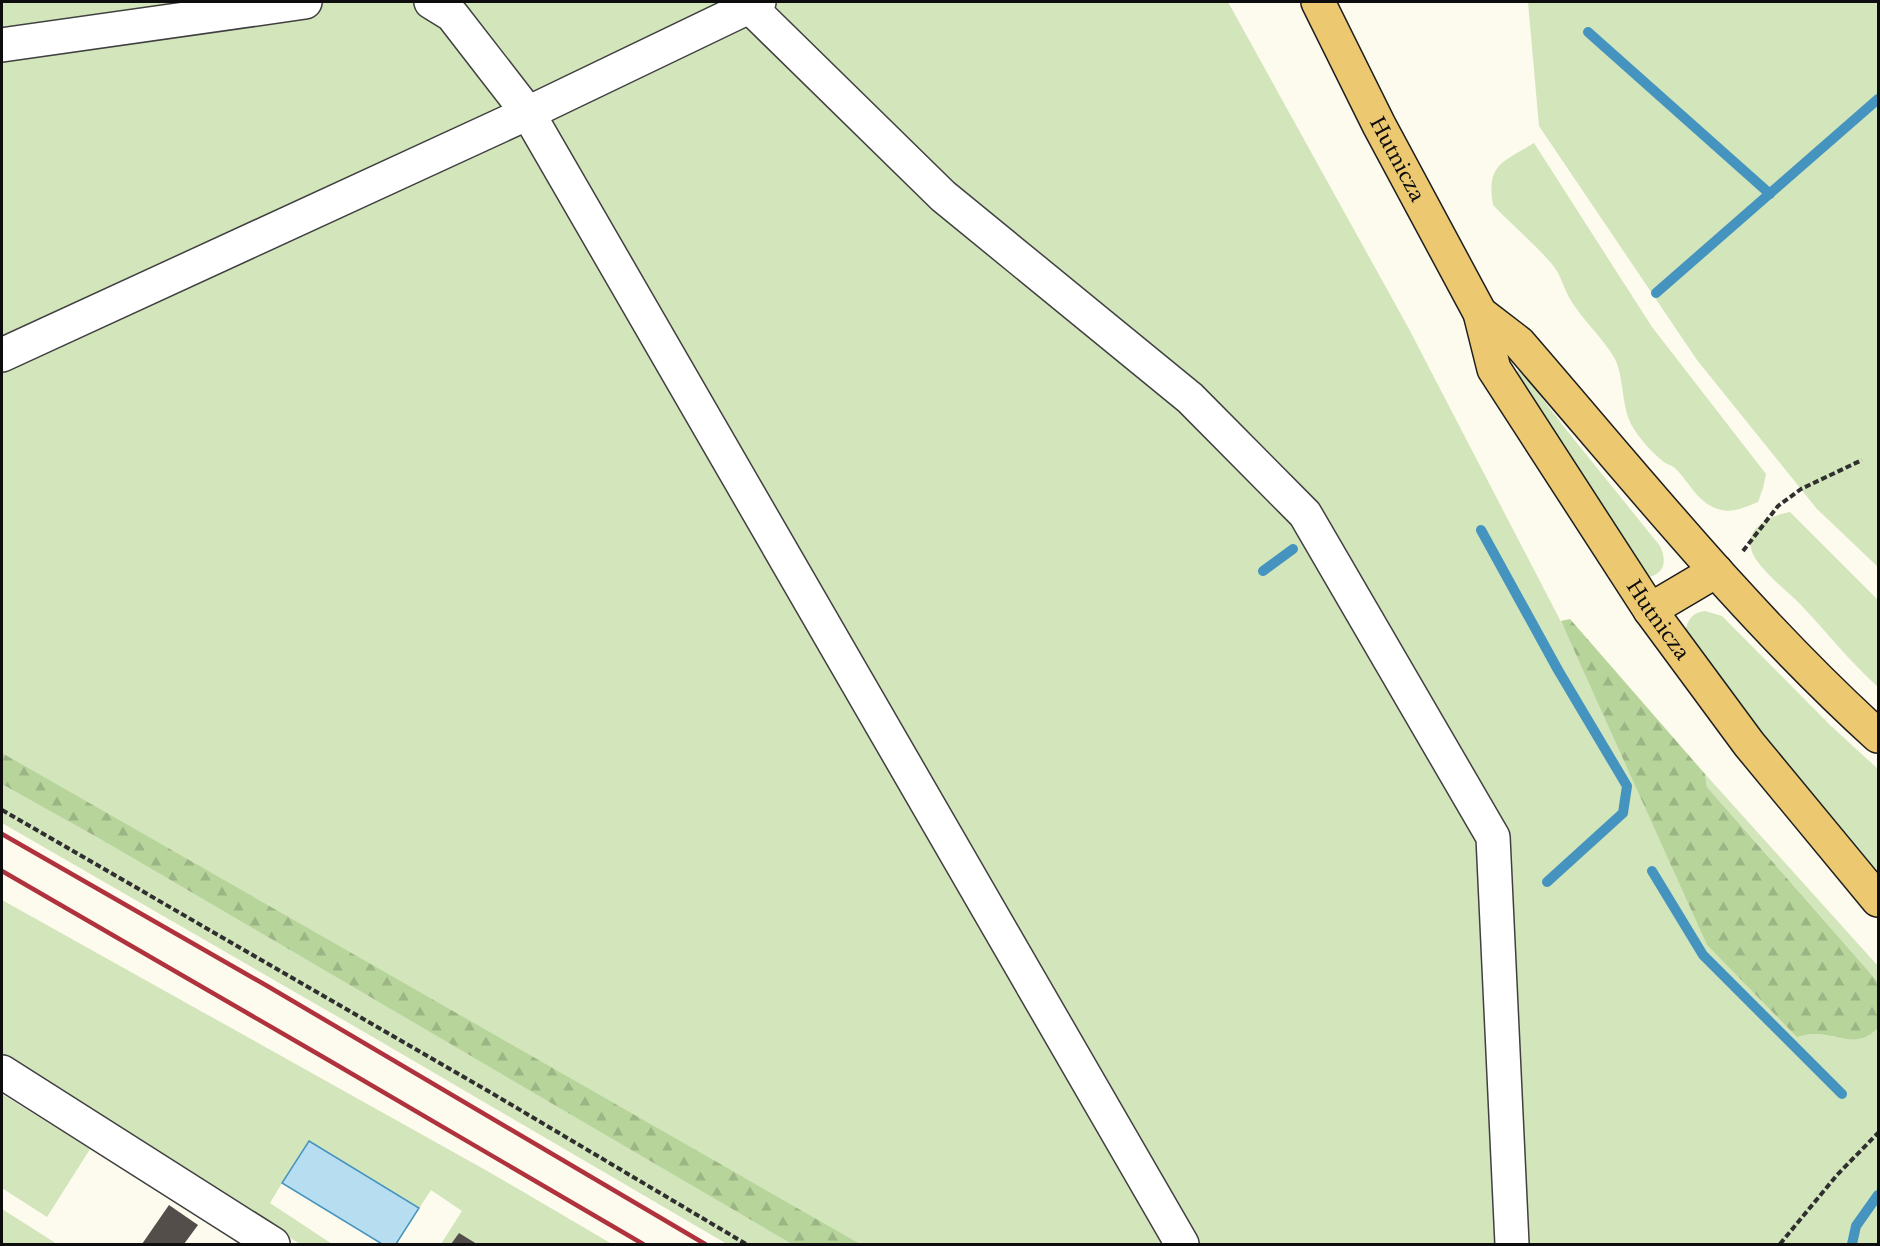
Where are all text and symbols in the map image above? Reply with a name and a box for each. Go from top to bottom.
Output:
street label: Hutnicza [1365,113,1430,206]
street label: Hutnicza [1622,575,1695,665]

